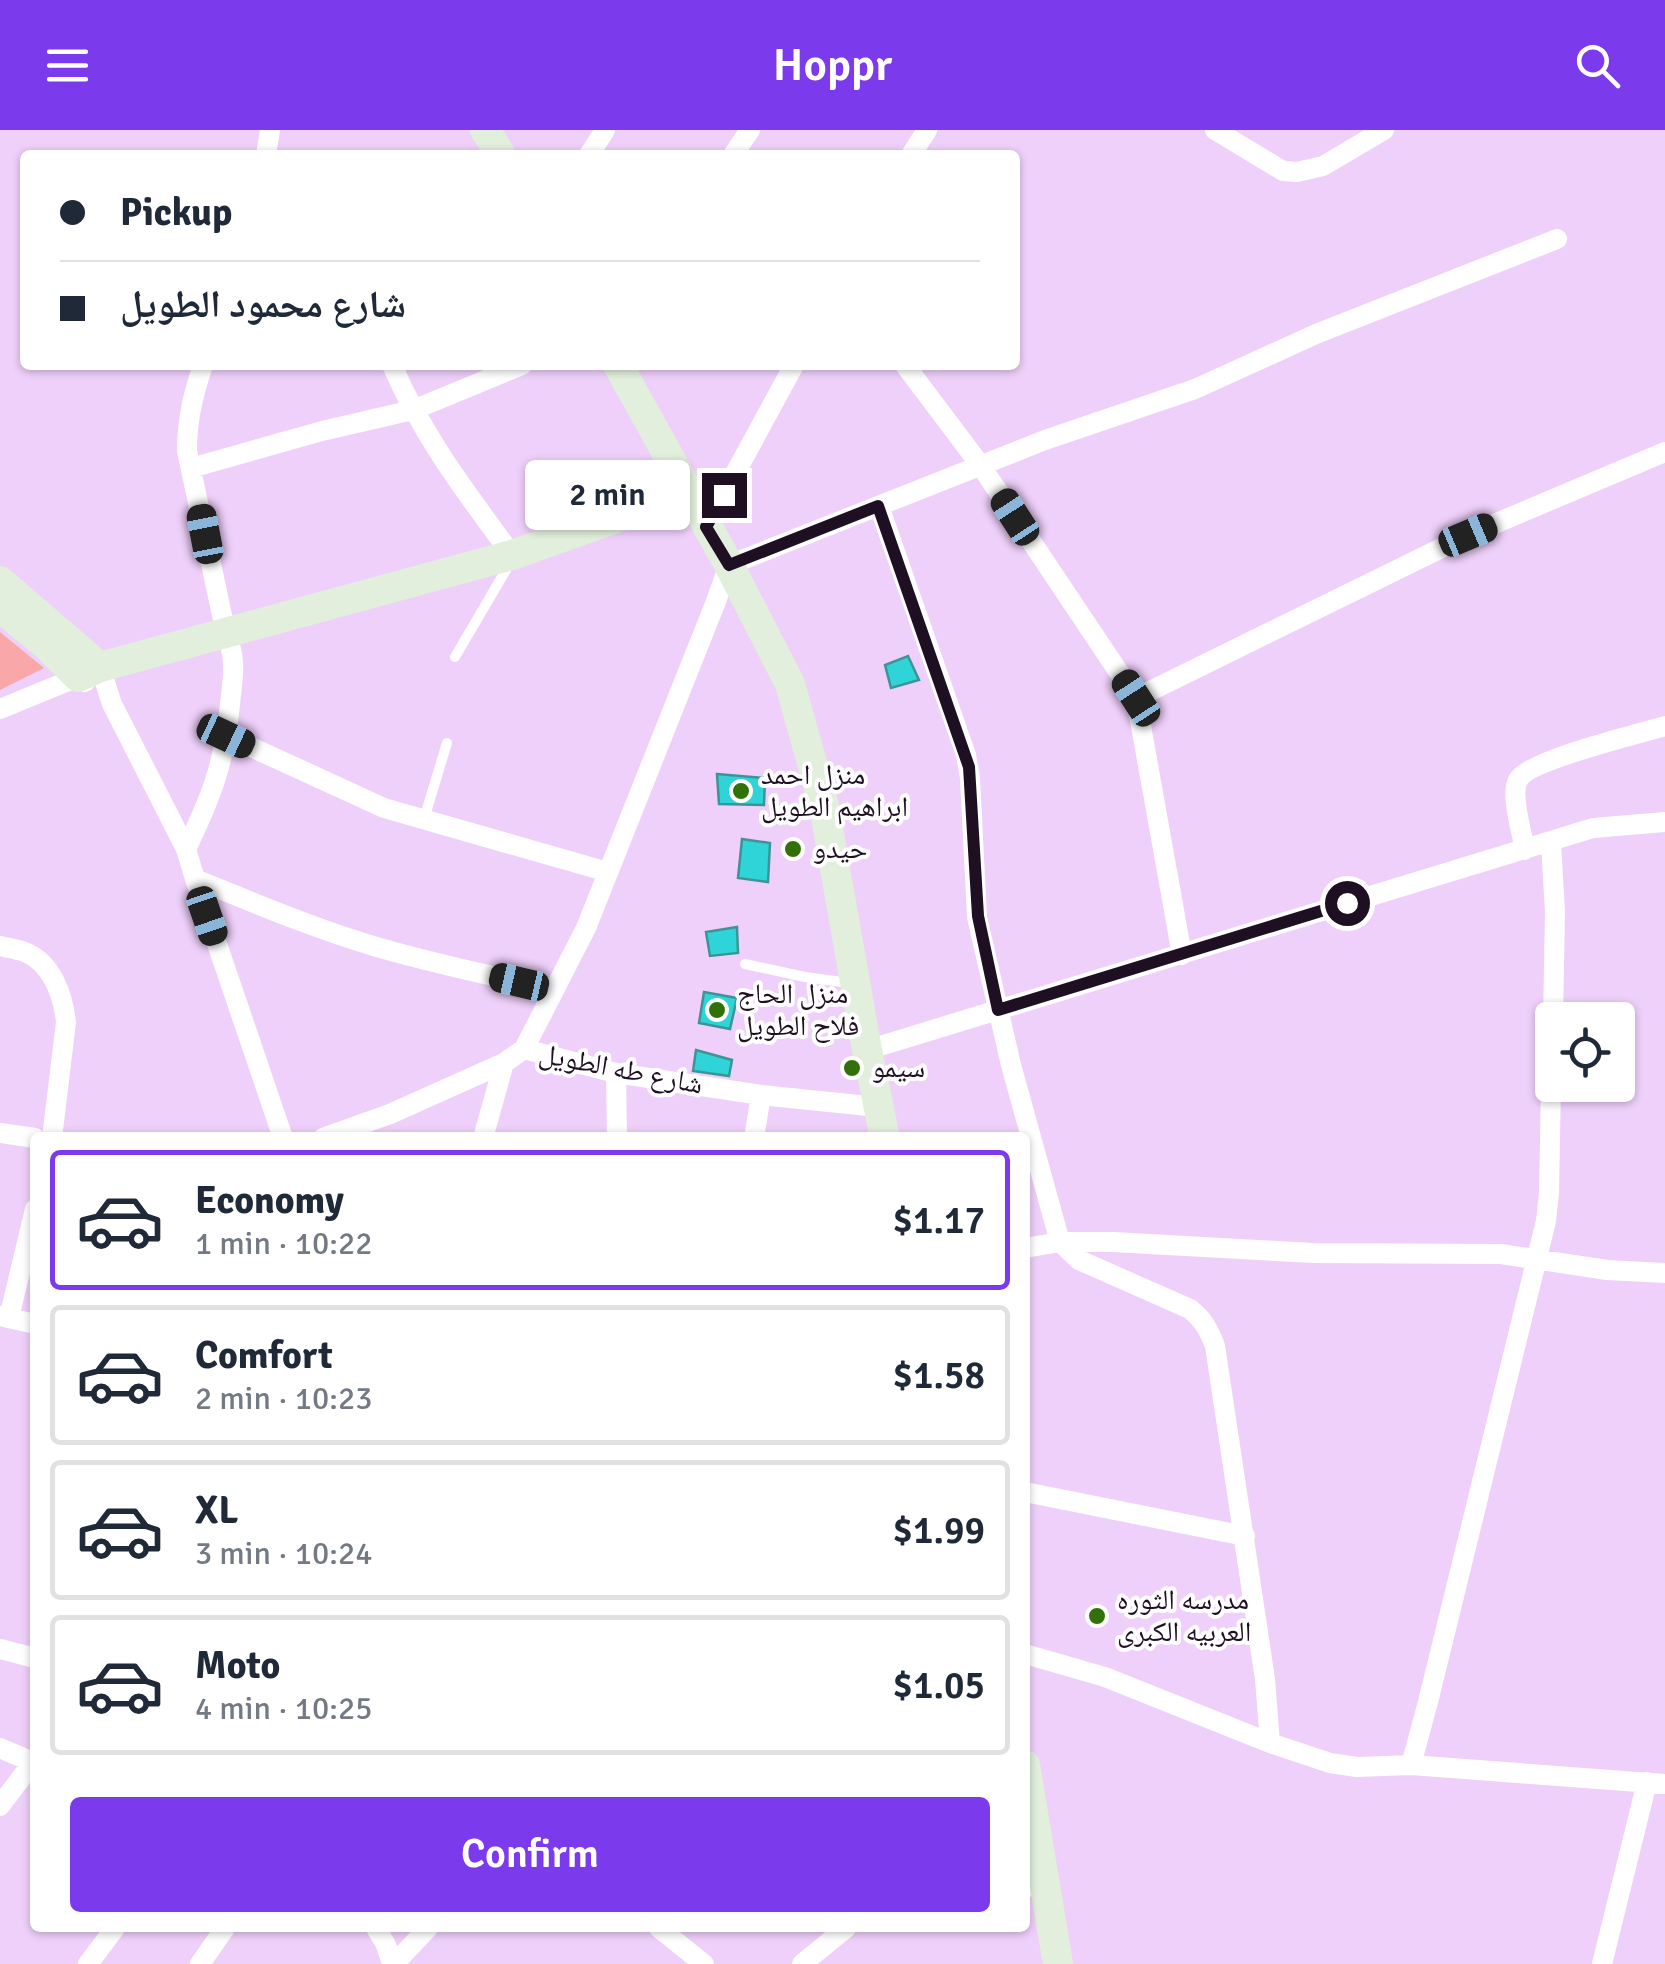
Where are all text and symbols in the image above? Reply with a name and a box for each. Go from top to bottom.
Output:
icon: menu [40,38,95,93]
text: Hoppr [773,38,892,93]
icon: search [1570,38,1625,93]
text: Pickup [120,189,232,236]
text: شارع محمود الطويل [120,281,406,328]
callout: 2 min [524,460,689,530]
route end [702,473,747,518]
text: 2 min [569,475,646,514]
car [986,484,1044,550]
car [185,502,225,566]
car [1435,509,1501,561]
car [1107,665,1165,731]
car [192,710,260,762]
place label: منزل احمد ابراهيم الطويل [761,758,908,825]
marker: منزل احمد ابراهيم الطويل [730,780,752,802]
place label: حيدو [813,832,867,866]
marker: حيدو [782,838,804,860]
route start [1325,881,1370,926]
car [183,883,231,949]
car [486,961,552,1003]
place label: منزل الحاج فلاح الطويل [737,977,859,1043]
marker: منزل الحاج فلاح الطويل [706,999,728,1021]
map controls [1535,1002,1635,1102]
button: locate [1535,1002,1635,1102]
street label: شارع طه الطويل [536,1036,706,1102]
place label: سيمو [872,1051,925,1085]
marker: سيمو [841,1057,863,1079]
icon: car [75,1175,165,1265]
text: Economy [195,1177,344,1224]
text: $1.17 [892,1197,985,1244]
text: 1 min · 10:22 [195,1224,373,1263]
icon: car [75,1330,165,1420]
text: Comfort [195,1332,333,1379]
text: $1.58 [892,1352,985,1399]
text: 2 min · 10:23 [195,1379,373,1418]
icon: car [75,1485,165,1575]
text: XL [195,1487,238,1534]
text: $1.99 [892,1507,985,1554]
text: 3 min · 10:24 [195,1534,373,1573]
place label: مدرسه الثوره العربيه الكبرى [1117,1583,1251,1649]
marker: مدرسه الثوره العربيه الكبرى [1086,1605,1108,1627]
icon: car [75,1640,165,1730]
text: Moto [195,1642,280,1689]
text: $1.05 [892,1662,985,1709]
text: 4 min · 10:25 [195,1689,373,1728]
button: Confirm [70,1797,990,1912]

